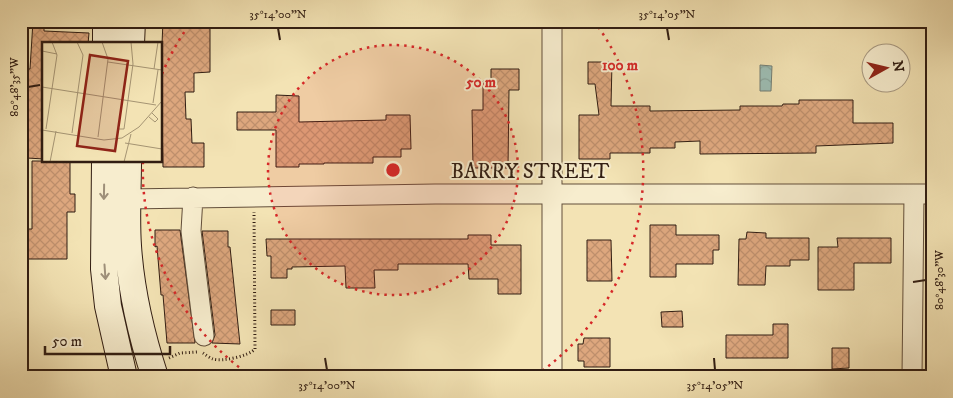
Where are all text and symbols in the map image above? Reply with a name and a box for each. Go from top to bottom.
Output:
text: 35°14'00"N [249,7,307,22]
text: 35°14'05"N [639,7,696,22]
inset map [42,42,162,162]
north arrow [860,42,910,92]
text: 80°48'35"W [7,56,22,117]
text: 100 m [602,56,639,75]
text: N [888,59,908,74]
text: 50 m [465,73,497,92]
street label: BARRY STREET [451,159,609,185]
centre of rings [384,161,402,179]
one-way arrow [99,184,109,200]
text: 80°48'30"W [932,249,947,310]
one-way arrow [100,264,109,280]
scale bar [45,323,170,355]
text: 50 m [52,332,82,351]
text: 35°14'00"N [298,378,356,393]
text: 35°14'05"N [687,378,744,393]

